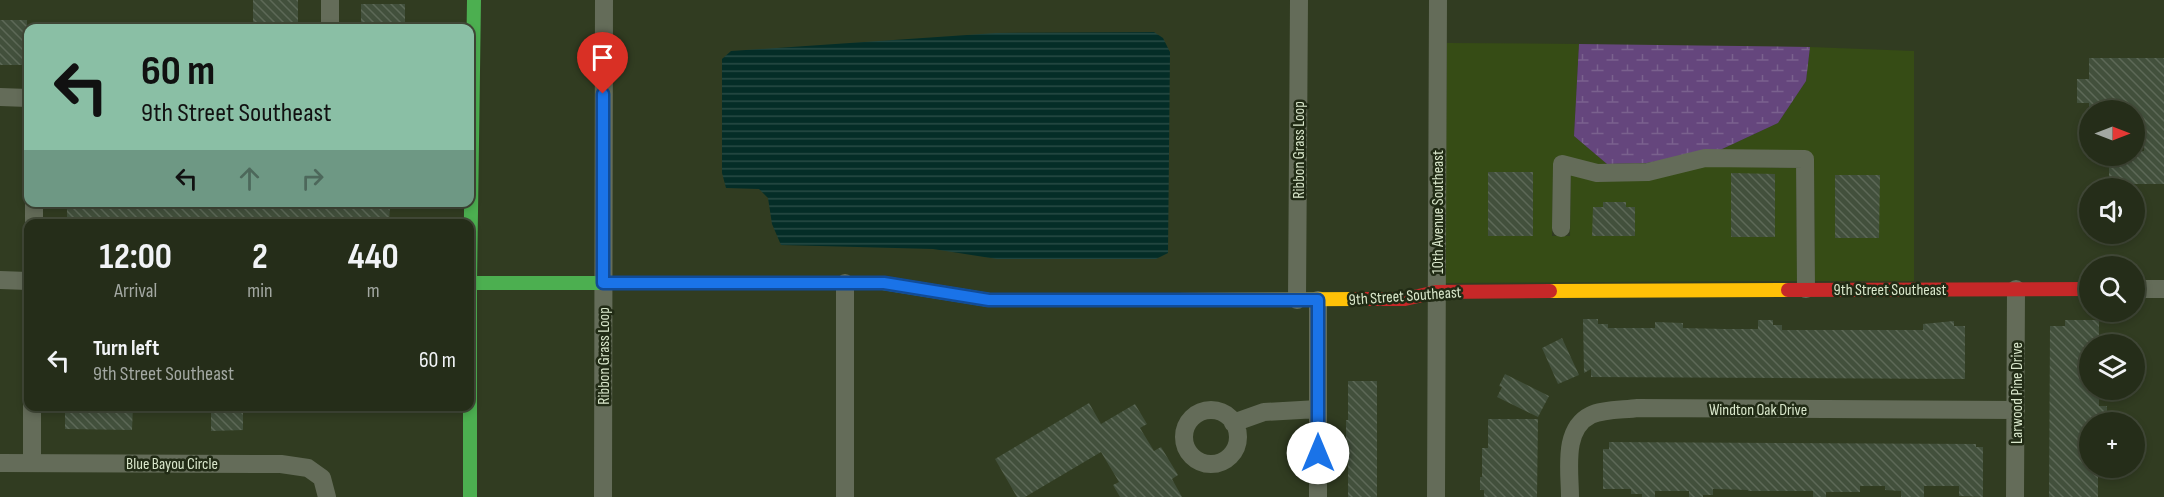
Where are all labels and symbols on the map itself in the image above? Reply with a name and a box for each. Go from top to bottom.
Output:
pin [577,32,628,94]
north arrow [2079,100,2145,166]
street label: Ribbon Grass Loop [1290,101,1309,199]
street label: 10th Avenue Southeast [1429,150,1448,274]
street label: 9th Street Southeast [1834,281,1947,300]
street label: 9th Street Southeast [1348,283,1462,310]
street label: Ribbon Grass Loop [595,307,614,405]
street label: Larwood Pine Drive [2008,342,2027,444]
street label: Windton Oak Drive [1709,401,1807,420]
position arrow [1286,421,1350,485]
street label: Blue Bayou Circle [126,455,218,474]

